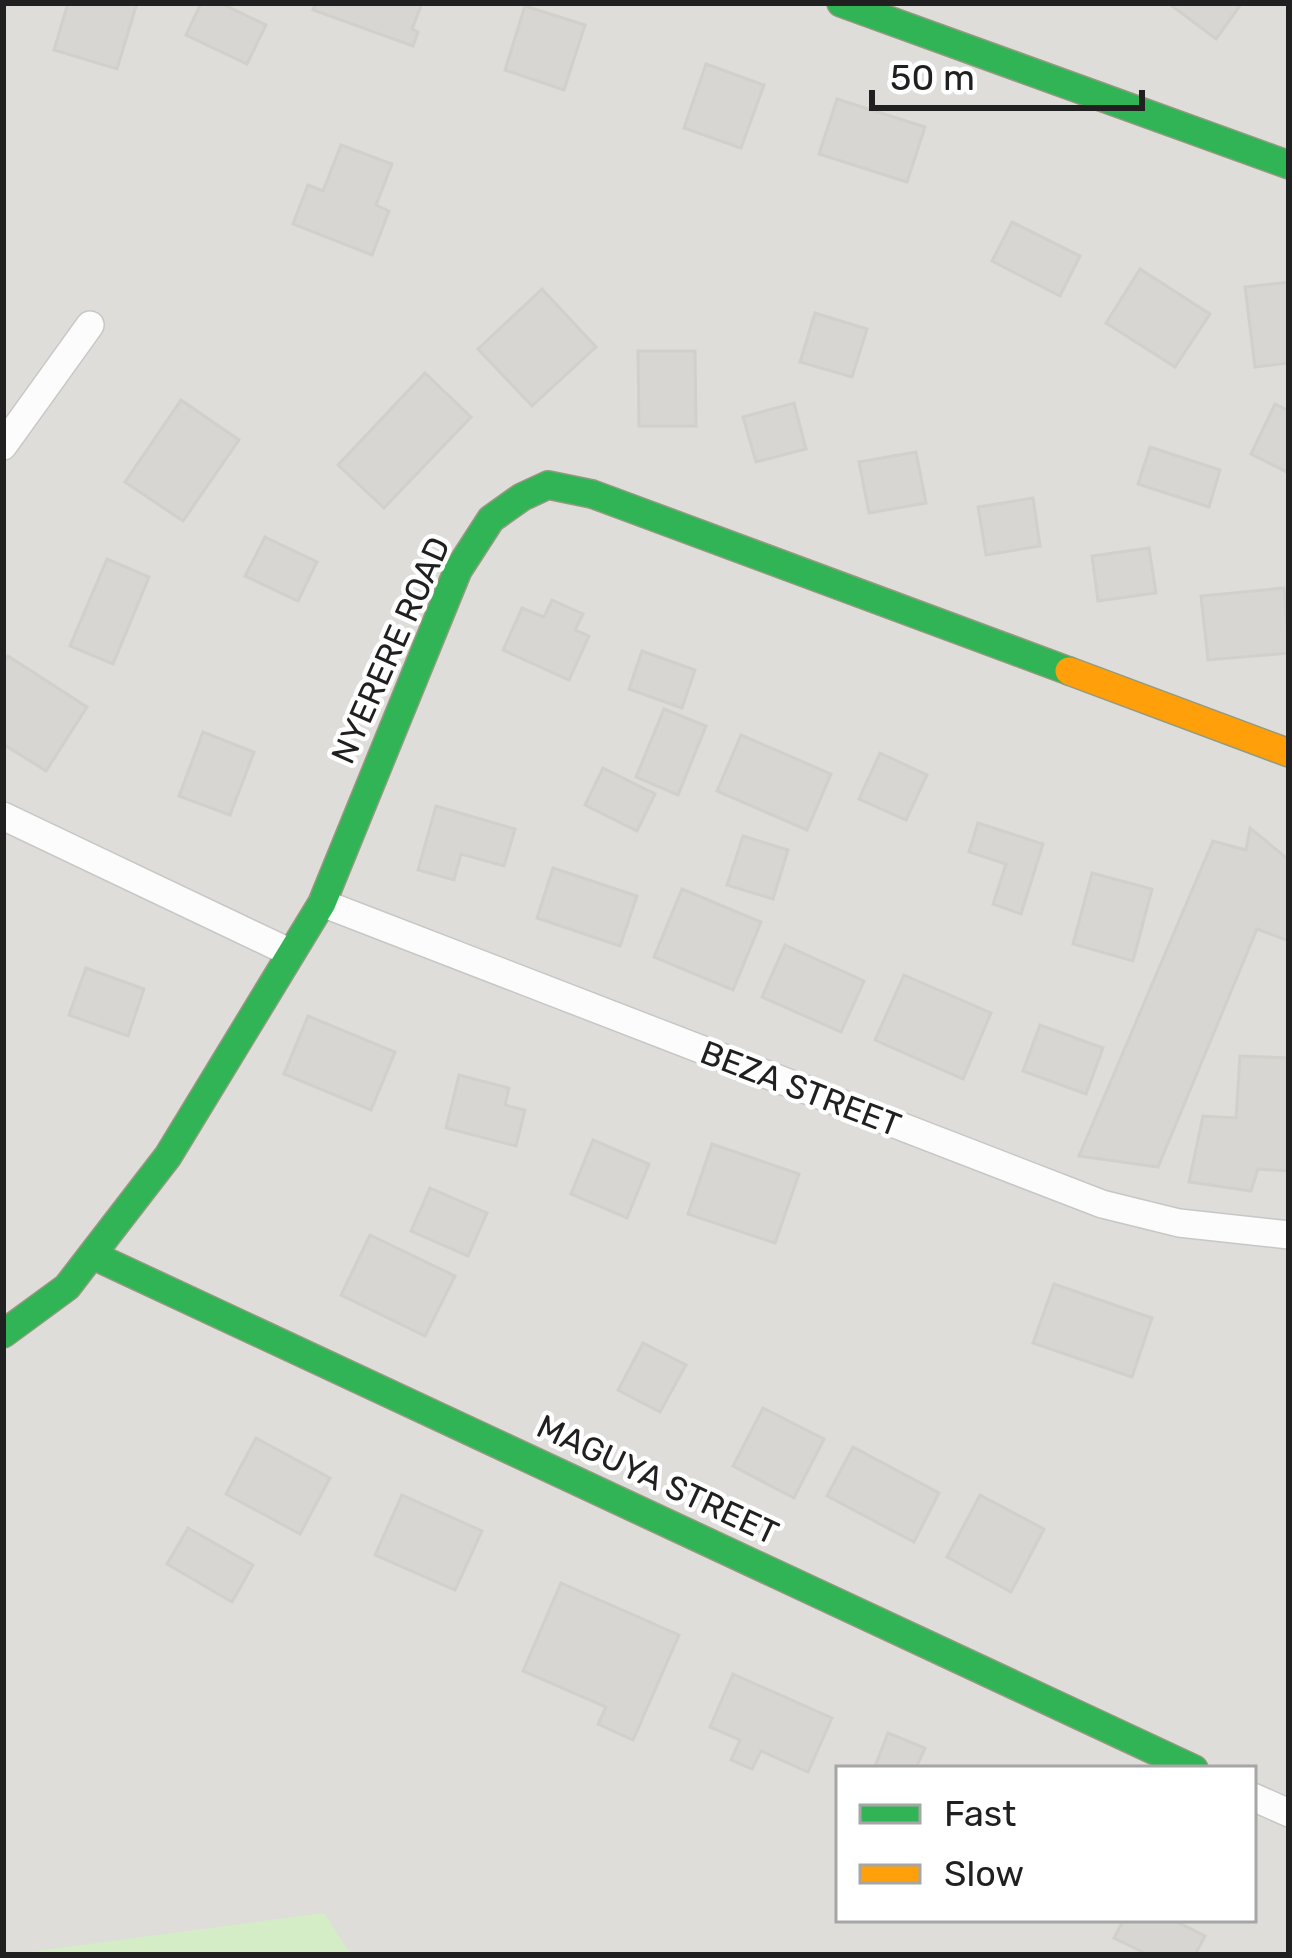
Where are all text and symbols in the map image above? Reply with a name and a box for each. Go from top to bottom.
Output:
scale bar [872,36,1142,110]
text: 50 m [890,56,975,99]
street label: NYERERE ROAD [323,531,458,770]
street label: BEZA STREET [695,1032,906,1145]
street label: MAGUYA STREET [531,1406,785,1552]
legend [836,1766,1256,1922]
text: Fast [944,1792,1016,1835]
text: Slow [944,1852,1024,1895]

